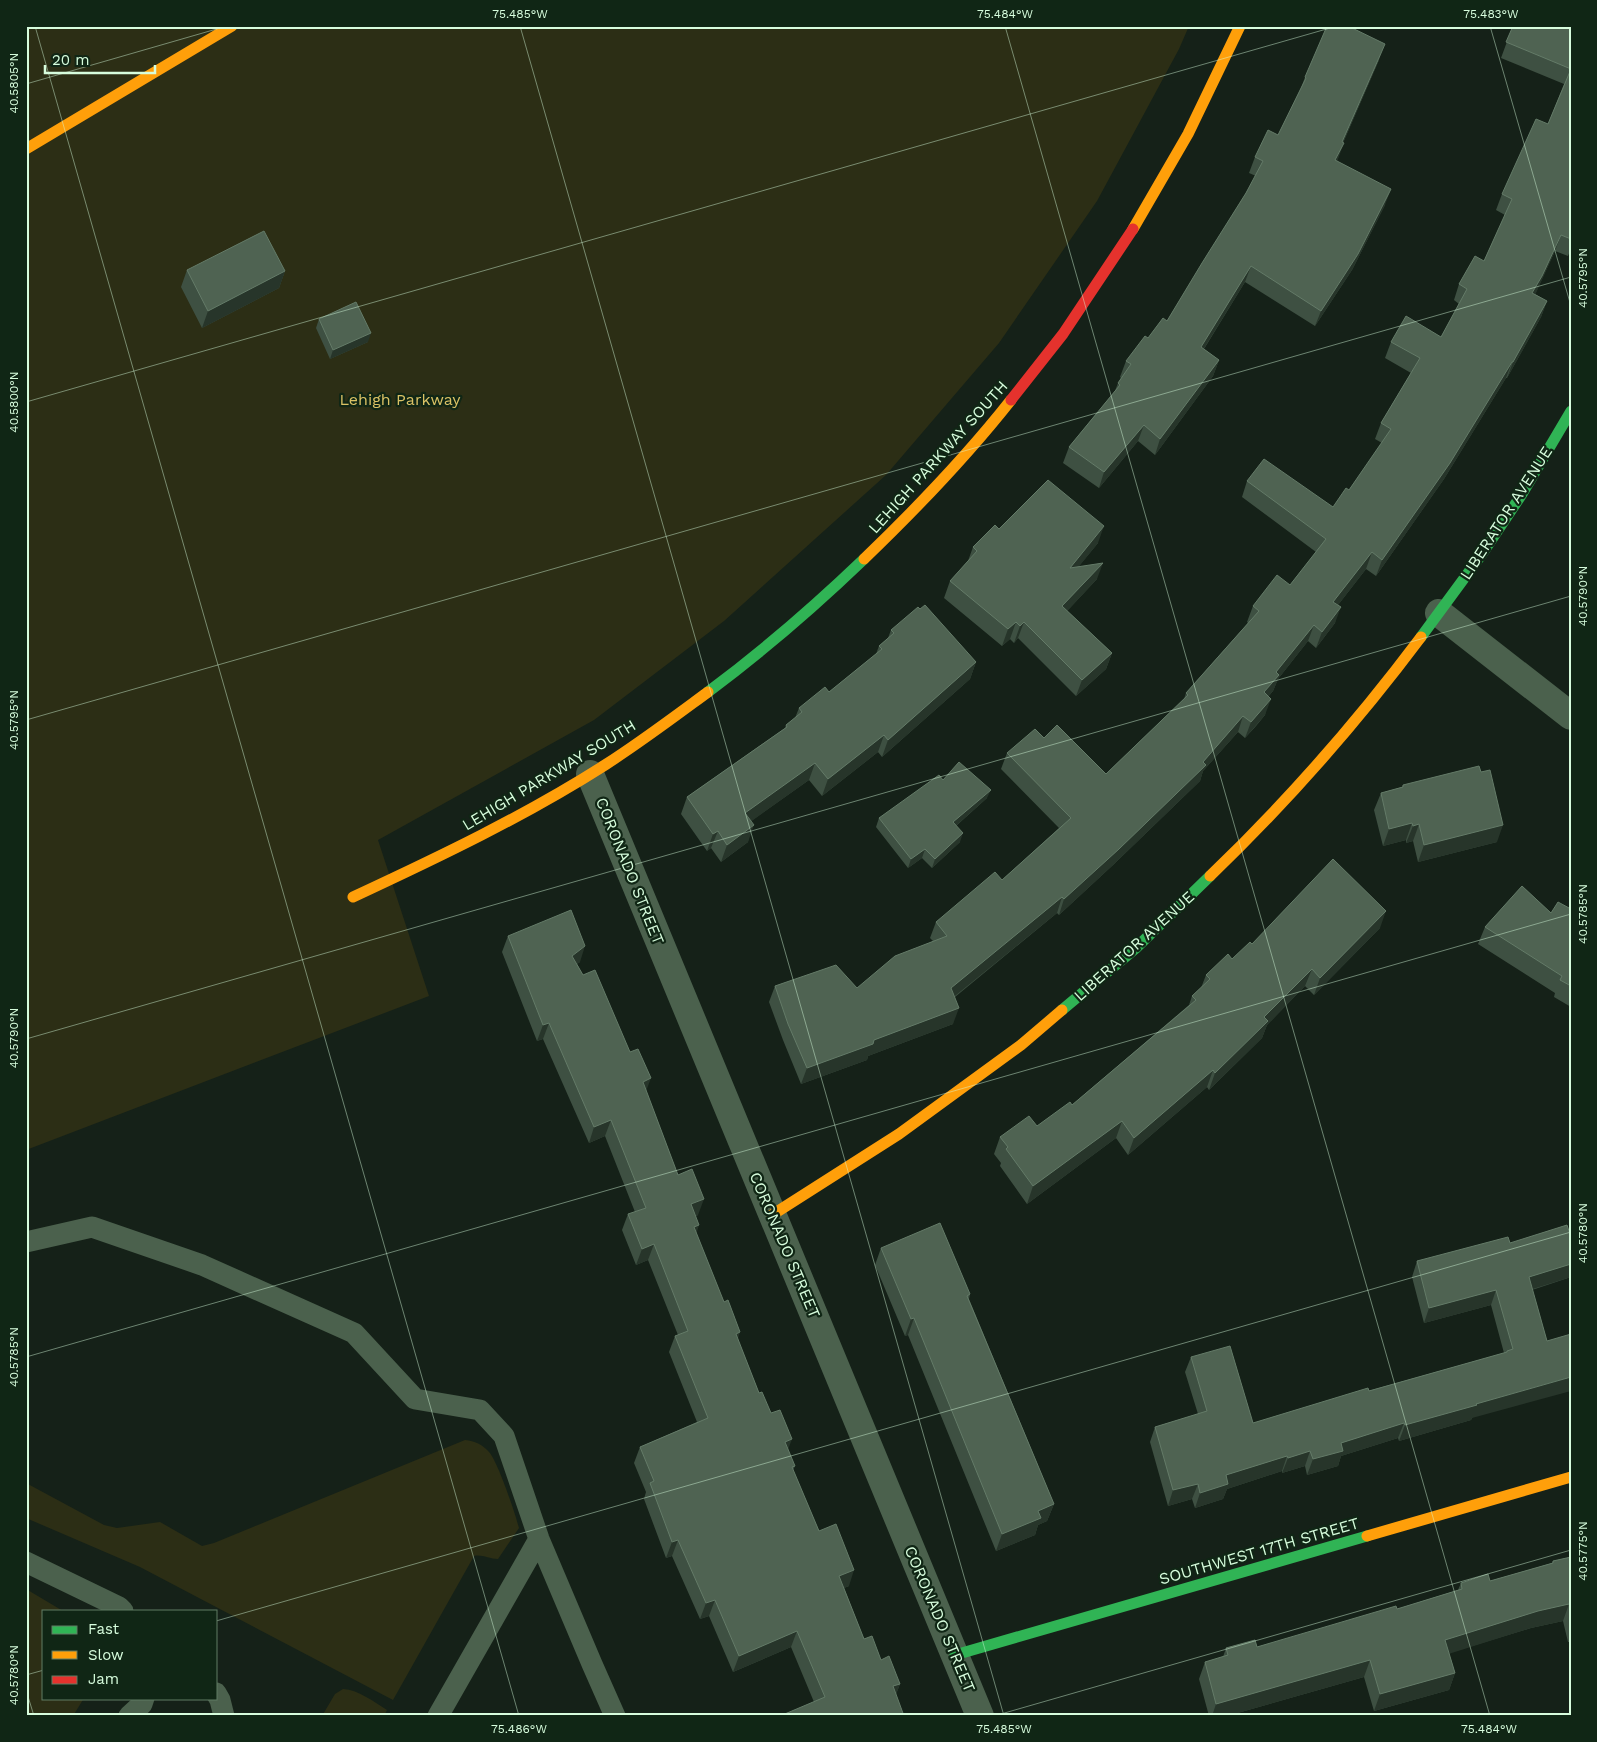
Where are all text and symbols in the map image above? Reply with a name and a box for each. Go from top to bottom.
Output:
text: 75.485°W [492,7,548,21]
text: 75.484°W [977,7,1033,21]
text: 75.483°W [1463,7,1519,21]
scale bar [45,42,155,74]
text: 20 m [52,51,90,69]
text: 40.5805°N [7,53,21,113]
text: 40.5795°N [1576,248,1590,308]
text: 40.5800°N [7,371,21,433]
street label: LEHIGH PARKWAY SOUTH [864,377,1012,537]
park label: Lehigh Parkway [339,390,461,409]
street label: LIBERATOR AVENUE [1456,443,1556,583]
text: 40.5790°N [1576,566,1590,626]
text: 40.5795°N [7,690,21,750]
street label: LEHIGH PARKWAY SOUTH [459,716,639,834]
street label: CORONADO STREET [592,795,668,948]
text: 40.5785°N [1576,884,1590,944]
street label: LIBERATOR AVENUE [1070,887,1198,1005]
text: 40.5790°N [7,1008,21,1068]
street label: CORONADO STREET [746,1169,825,1321]
text: 40.5780°N [1576,1203,1590,1263]
text: 40.5785°N [7,1327,21,1387]
street label: SOUTHWEST 17TH STREET [1157,1513,1361,1589]
text: 40.5775°N [1576,1521,1590,1581]
street label: CORONADO STREET [901,1543,980,1695]
legend [42,1610,218,1700]
text: Fast [88,1620,120,1638]
text: 40.5780°N [7,1645,21,1705]
text: Slow [88,1646,124,1664]
text: Jam [88,1670,119,1688]
text: 75.486°W [491,1722,547,1736]
text: 75.485°W [976,1722,1032,1736]
text: 75.484°W [1461,1722,1517,1736]

